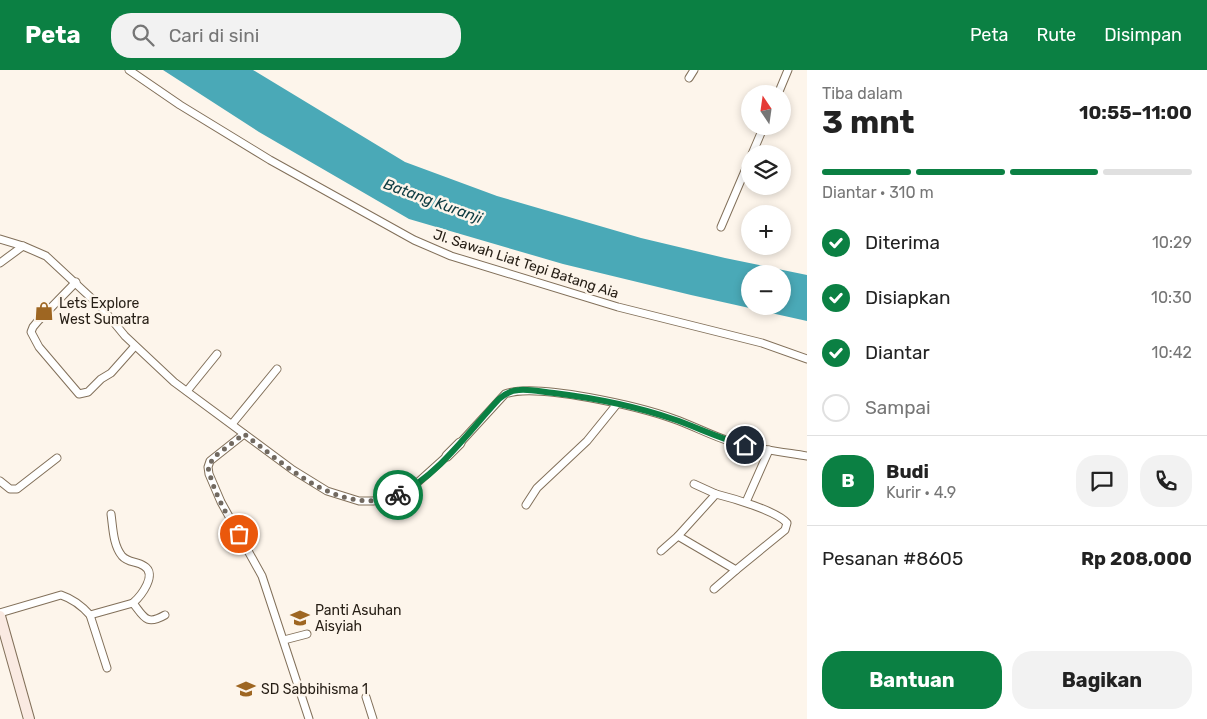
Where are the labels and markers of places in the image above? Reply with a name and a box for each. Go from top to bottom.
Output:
place label: Lets Explore West Sumatra [59,295,149,328]
shop icon: Lets Explore West Sumatra [33,300,55,322]
pin [724,424,766,466]
pin [218,513,260,555]
place label: Panti Asuhan Aisyiah [315,602,402,635]
school or university icon: Panti Asuhan Aisyiah [289,607,311,629]
school or university icon: SD Sabbihisma 1 [235,678,257,700]
place label: SD Sabbihisma 1 [261,681,368,698]

